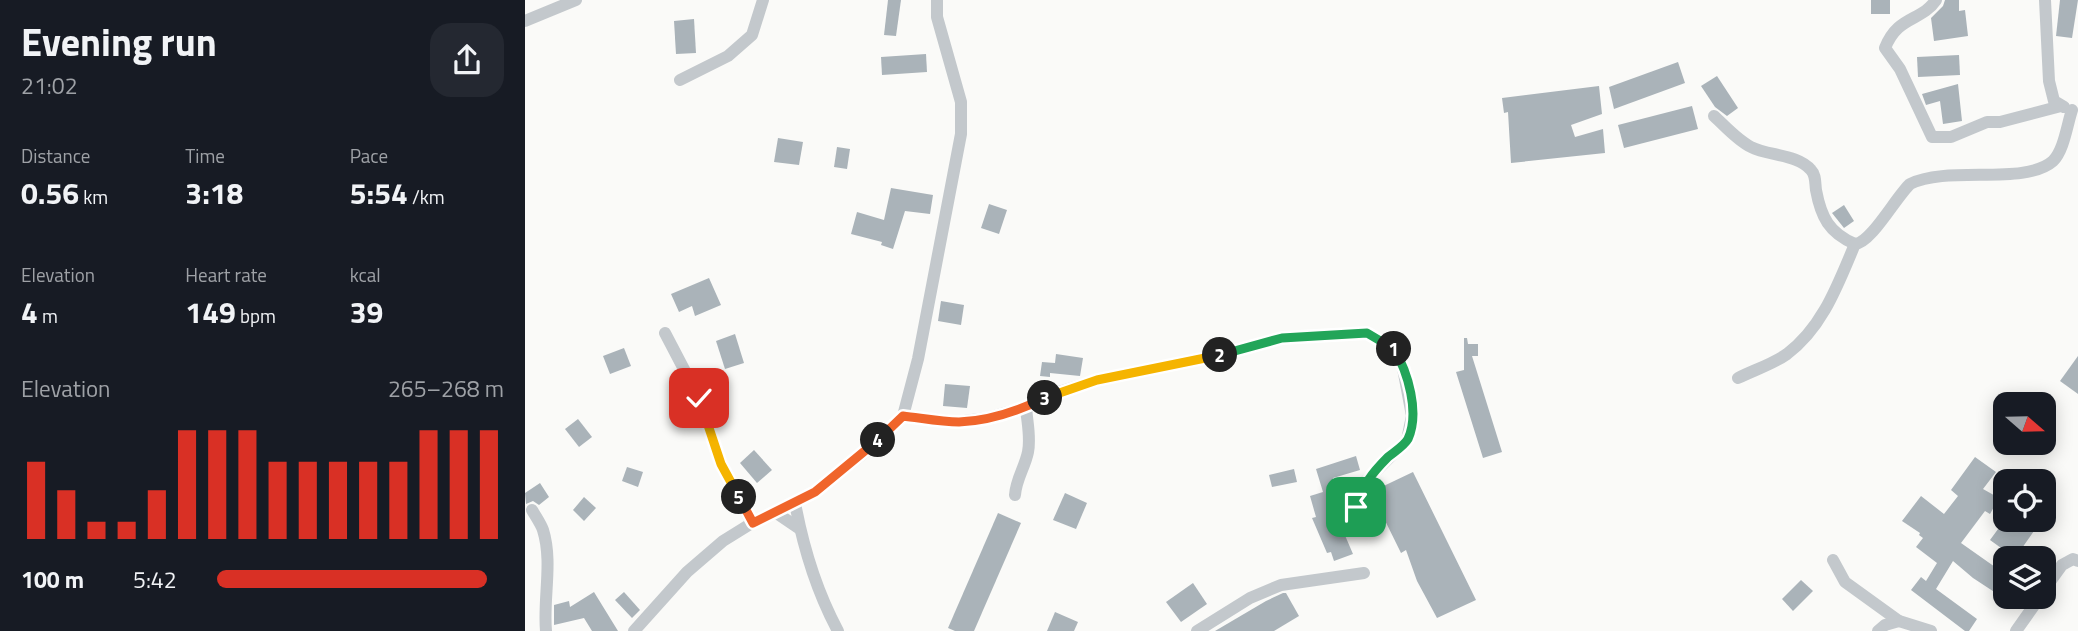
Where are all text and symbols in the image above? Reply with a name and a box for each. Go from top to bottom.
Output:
text: Evening run [21,13,217,71]
button: share [430,23,504,97]
text: 21:02 [21,68,78,103]
text: Distance [21,141,90,170]
text: Time [185,141,225,170]
text: Pace [350,141,388,170]
text: 0.56 [21,170,79,216]
text: 3:18 [185,170,243,216]
text: 5:54 [350,170,408,216]
text: km [79,182,108,211]
text: /km [408,182,445,211]
text: Elevation [21,260,95,289]
text: Heart rate [185,260,267,289]
text: kcal [350,260,381,289]
text: 4 [21,289,38,335]
text: 149 [185,289,236,335]
text: 39 [350,289,383,335]
text: m [38,301,58,330]
text: bpm [236,301,276,330]
pin: 1 [1377,332,1411,366]
text: 1 [1388,334,1399,363]
pin: 2 [1203,338,1237,372]
text: 2 [1214,340,1225,369]
pin [669,368,729,428]
text: Elevation [21,371,110,406]
text: 265–268 m [388,371,504,406]
icon: check [680,379,718,417]
pin: 3 [1028,380,1063,416]
text: 3 [1039,383,1050,412]
north arrow [1993,392,2056,455]
map controls [1993,392,2056,609]
pin: 4 [861,422,895,458]
text: 4 [872,425,883,454]
button: locate [1993,469,2056,532]
pin [1326,477,1386,537]
pin: 5 [721,480,757,514]
text: 5 [733,482,744,511]
icon: arrive [1337,488,1375,526]
button: layers [1993,546,2056,609]
text: 100 m [21,562,84,597]
text: 5:42 [133,562,177,597]

